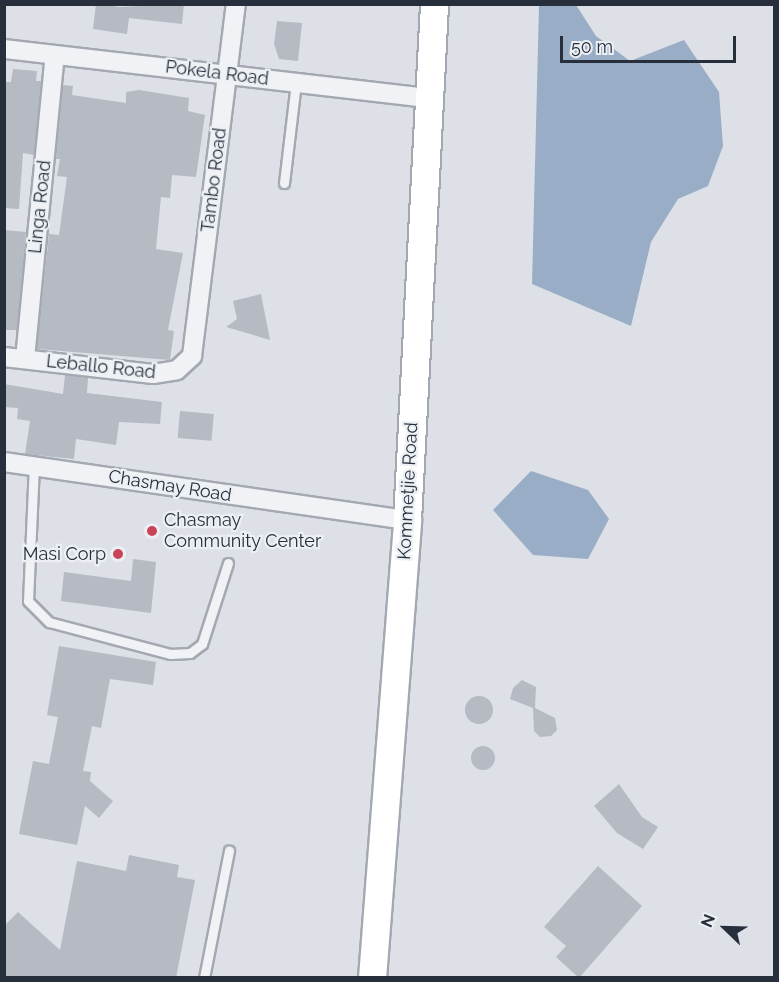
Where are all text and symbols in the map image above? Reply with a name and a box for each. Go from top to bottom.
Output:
scale bar [563,24,738,62]
text: 50 m [571,36,613,57]
street label: Pokela Road [164,56,270,90]
street label: Tambo Road [197,127,231,233]
street label: Linga Road [24,159,56,255]
street label: Leballo Road [45,351,157,383]
street label: Kommetjie Road [394,422,422,560]
street label: Chasmay Road [107,466,233,506]
place label: Chasmay Community Center [164,510,322,552]
marker: Chasmay Community Center [145,524,159,538]
place label: Masi Corp [23,543,106,565]
marker: Masi Corp [111,547,125,561]
north arrow [695,898,755,958]
text: N [697,911,719,930]

